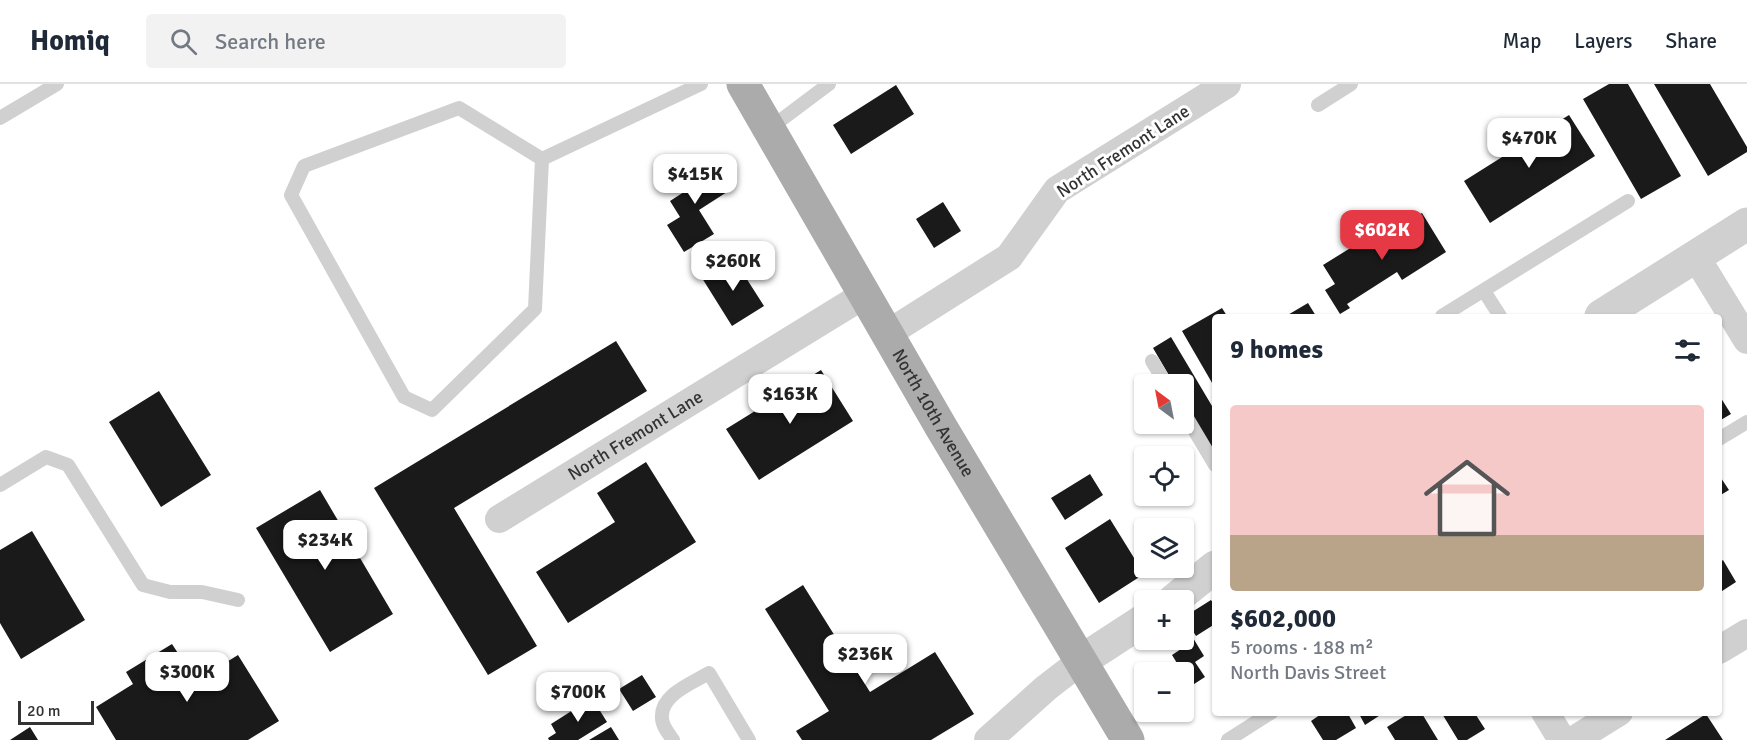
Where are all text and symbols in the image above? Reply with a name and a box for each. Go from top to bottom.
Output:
search box [146,14,566,68]
text: Homiq [30,24,110,58]
icon: search [167,25,200,58]
text: Search here [215,28,326,55]
text: Map [1503,28,1541,54]
text: Layers [1574,28,1632,54]
text: Share [1665,28,1717,54]
street label: North Fremont Lane [1052,100,1194,202]
pin: $470K [1487,118,1571,169]
text: $470K [1501,125,1557,150]
pin: $415K [653,154,737,205]
text: $415K [667,161,723,186]
pin: $602K [1340,210,1424,261]
text: $602K [1354,217,1410,242]
pin: $260K [691,241,775,292]
text: $260K [705,248,761,273]
text: 9 homes [1230,334,1323,366]
icon: filters [1671,334,1704,367]
street label: North 10th Avenue [887,345,979,481]
pin: $163K [748,374,832,425]
north arrow [1134,374,1194,434]
map controls [1134,374,1194,722]
text: $163K [762,381,818,406]
street label: North Fremont Lane [564,386,707,485]
icon: home [1413,444,1521,552]
button: locate [1134,446,1194,506]
button: layers [1134,518,1194,578]
pin: $234K [283,520,367,571]
text: $234K [297,527,353,552]
button: + [1134,590,1194,650]
text: $602,000 [1230,603,1336,635]
pin: $236K [823,634,907,685]
text: 5 rooms · 188 m² [1230,635,1374,660]
text: $236K [837,641,893,666]
pin: $300K [145,652,229,703]
text: $300K [159,659,215,684]
text: North Davis Street [1230,660,1386,685]
button: − [1134,662,1194,722]
pin: $700K [536,672,620,723]
text: $700K [550,679,606,704]
scale bar [18,698,94,726]
text: 20 m [27,701,61,721]

